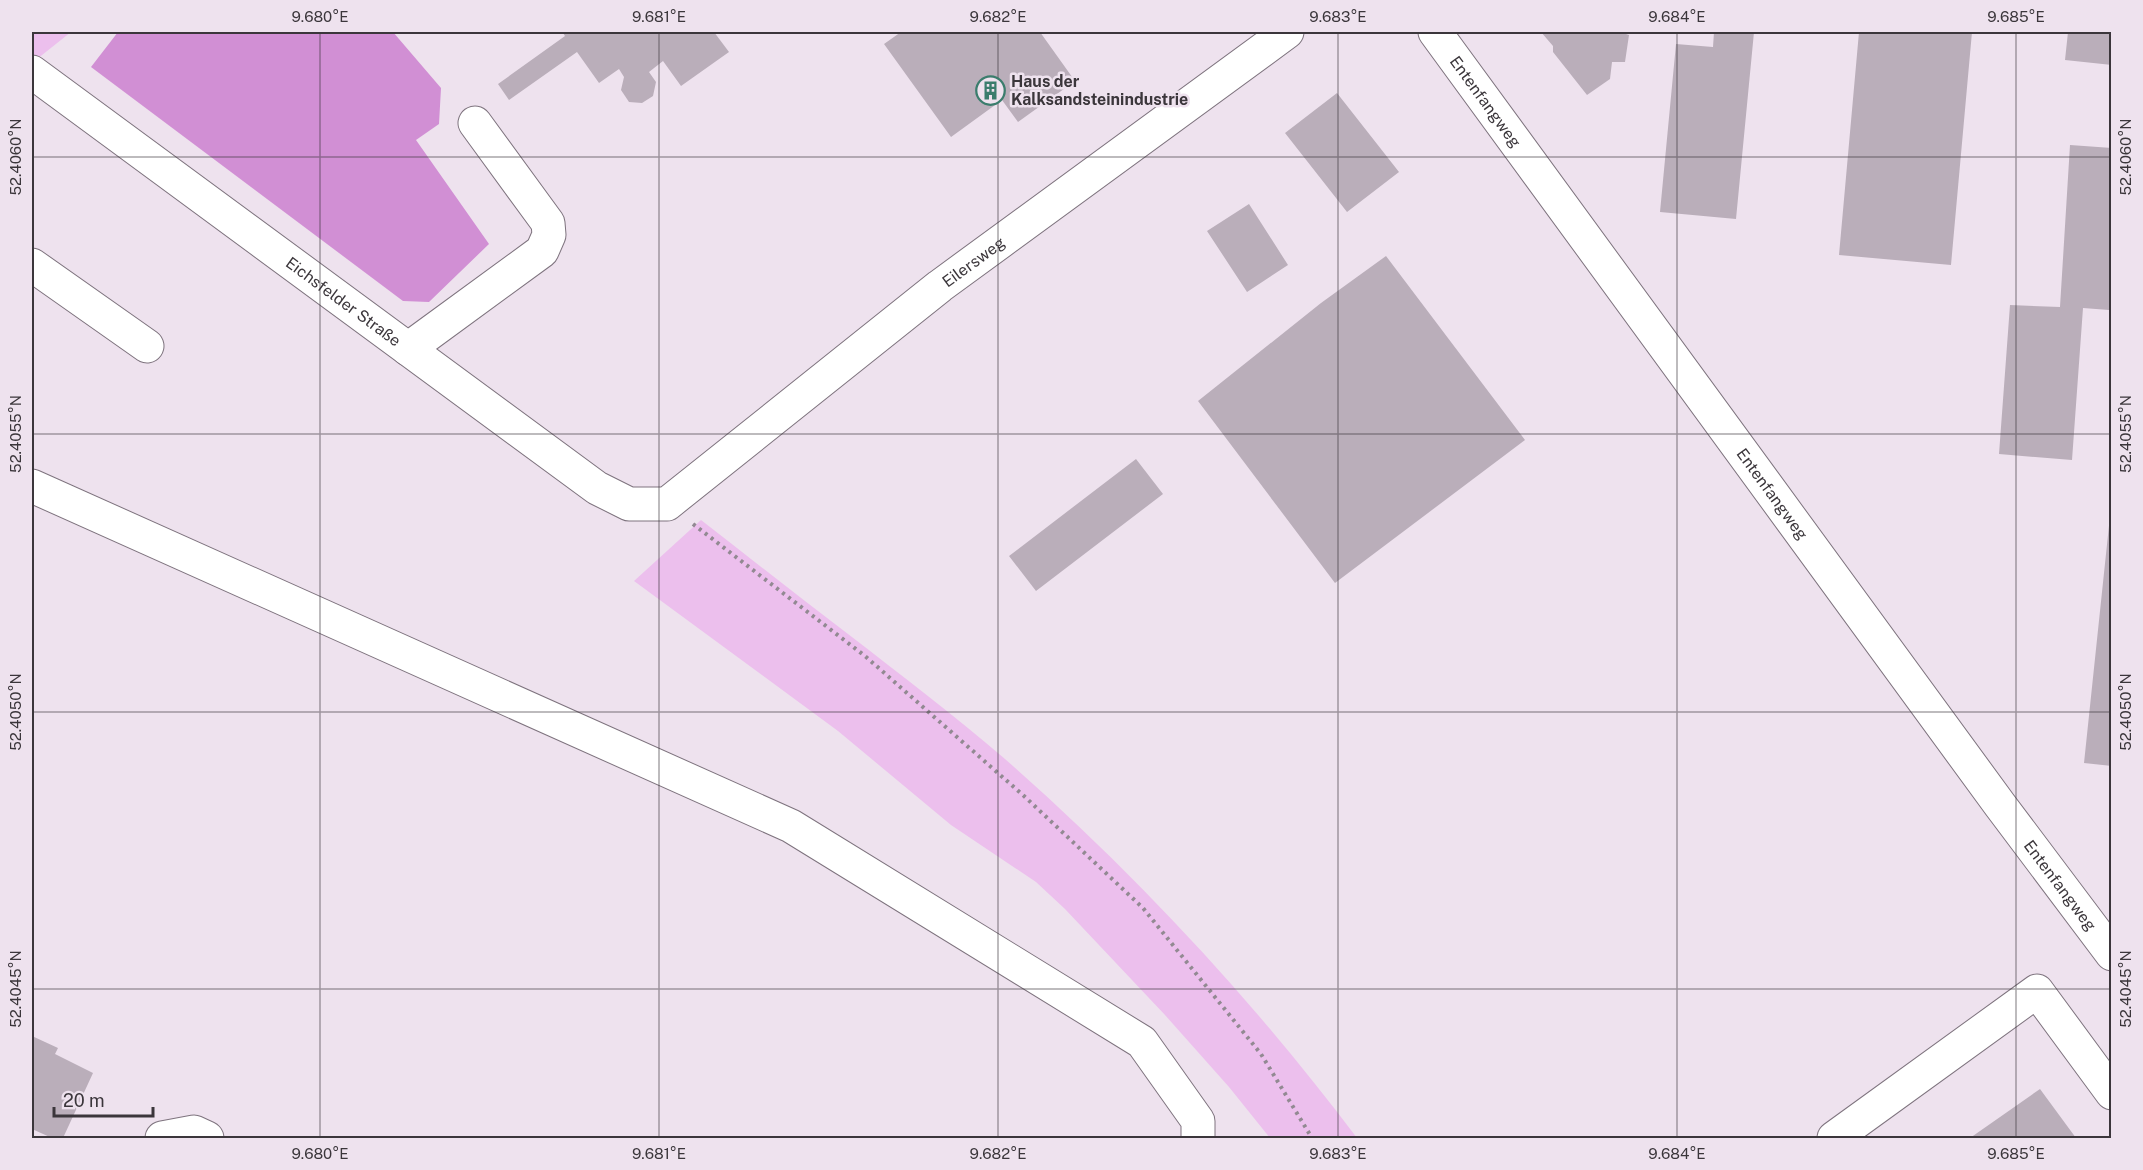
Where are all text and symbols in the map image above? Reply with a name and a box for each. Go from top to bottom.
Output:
text: 9.680°E [291,8,349,25]
text: 9.681°E [632,8,686,25]
text: 9.682°E [970,8,1026,25]
text: 9.683°E [1309,8,1367,25]
text: 9.684°E [1648,8,1706,25]
text: 9.685°E [1987,8,2045,25]
street label: Entenfangweg [1446,52,1525,151]
place label: Haus der Kalksandsteinindustrie [1011,72,1188,109]
building icon: Haus der Kalksandsteinindustrie [974,74,1006,106]
text: 52.4060°N [7,118,24,196]
text: 52.4060°N [2117,118,2134,196]
street label: Eilersweg [938,232,1008,291]
street label: Eichsfelder Straße [282,253,405,350]
text: 52.4055°N [7,395,24,473]
text: 52.4055°N [2117,395,2134,473]
street label: Entenfangweg [1733,444,1812,543]
text: 52.4050°N [7,673,24,751]
text: 52.4050°N [2117,673,2134,751]
street label: Entenfangweg [2020,836,2101,934]
text: 52.4045°N [7,950,24,1028]
text: 52.4045°N [2117,950,2134,1028]
scale bar [54,1080,153,1118]
text: 20 m [63,1090,105,1111]
text: 9.680°E [291,1145,349,1162]
text: 9.681°E [632,1145,686,1162]
text: 9.682°E [970,1145,1026,1162]
text: 9.683°E [1309,1145,1367,1162]
text: 9.684°E [1648,1145,1706,1162]
text: 9.685°E [1987,1145,2045,1162]

